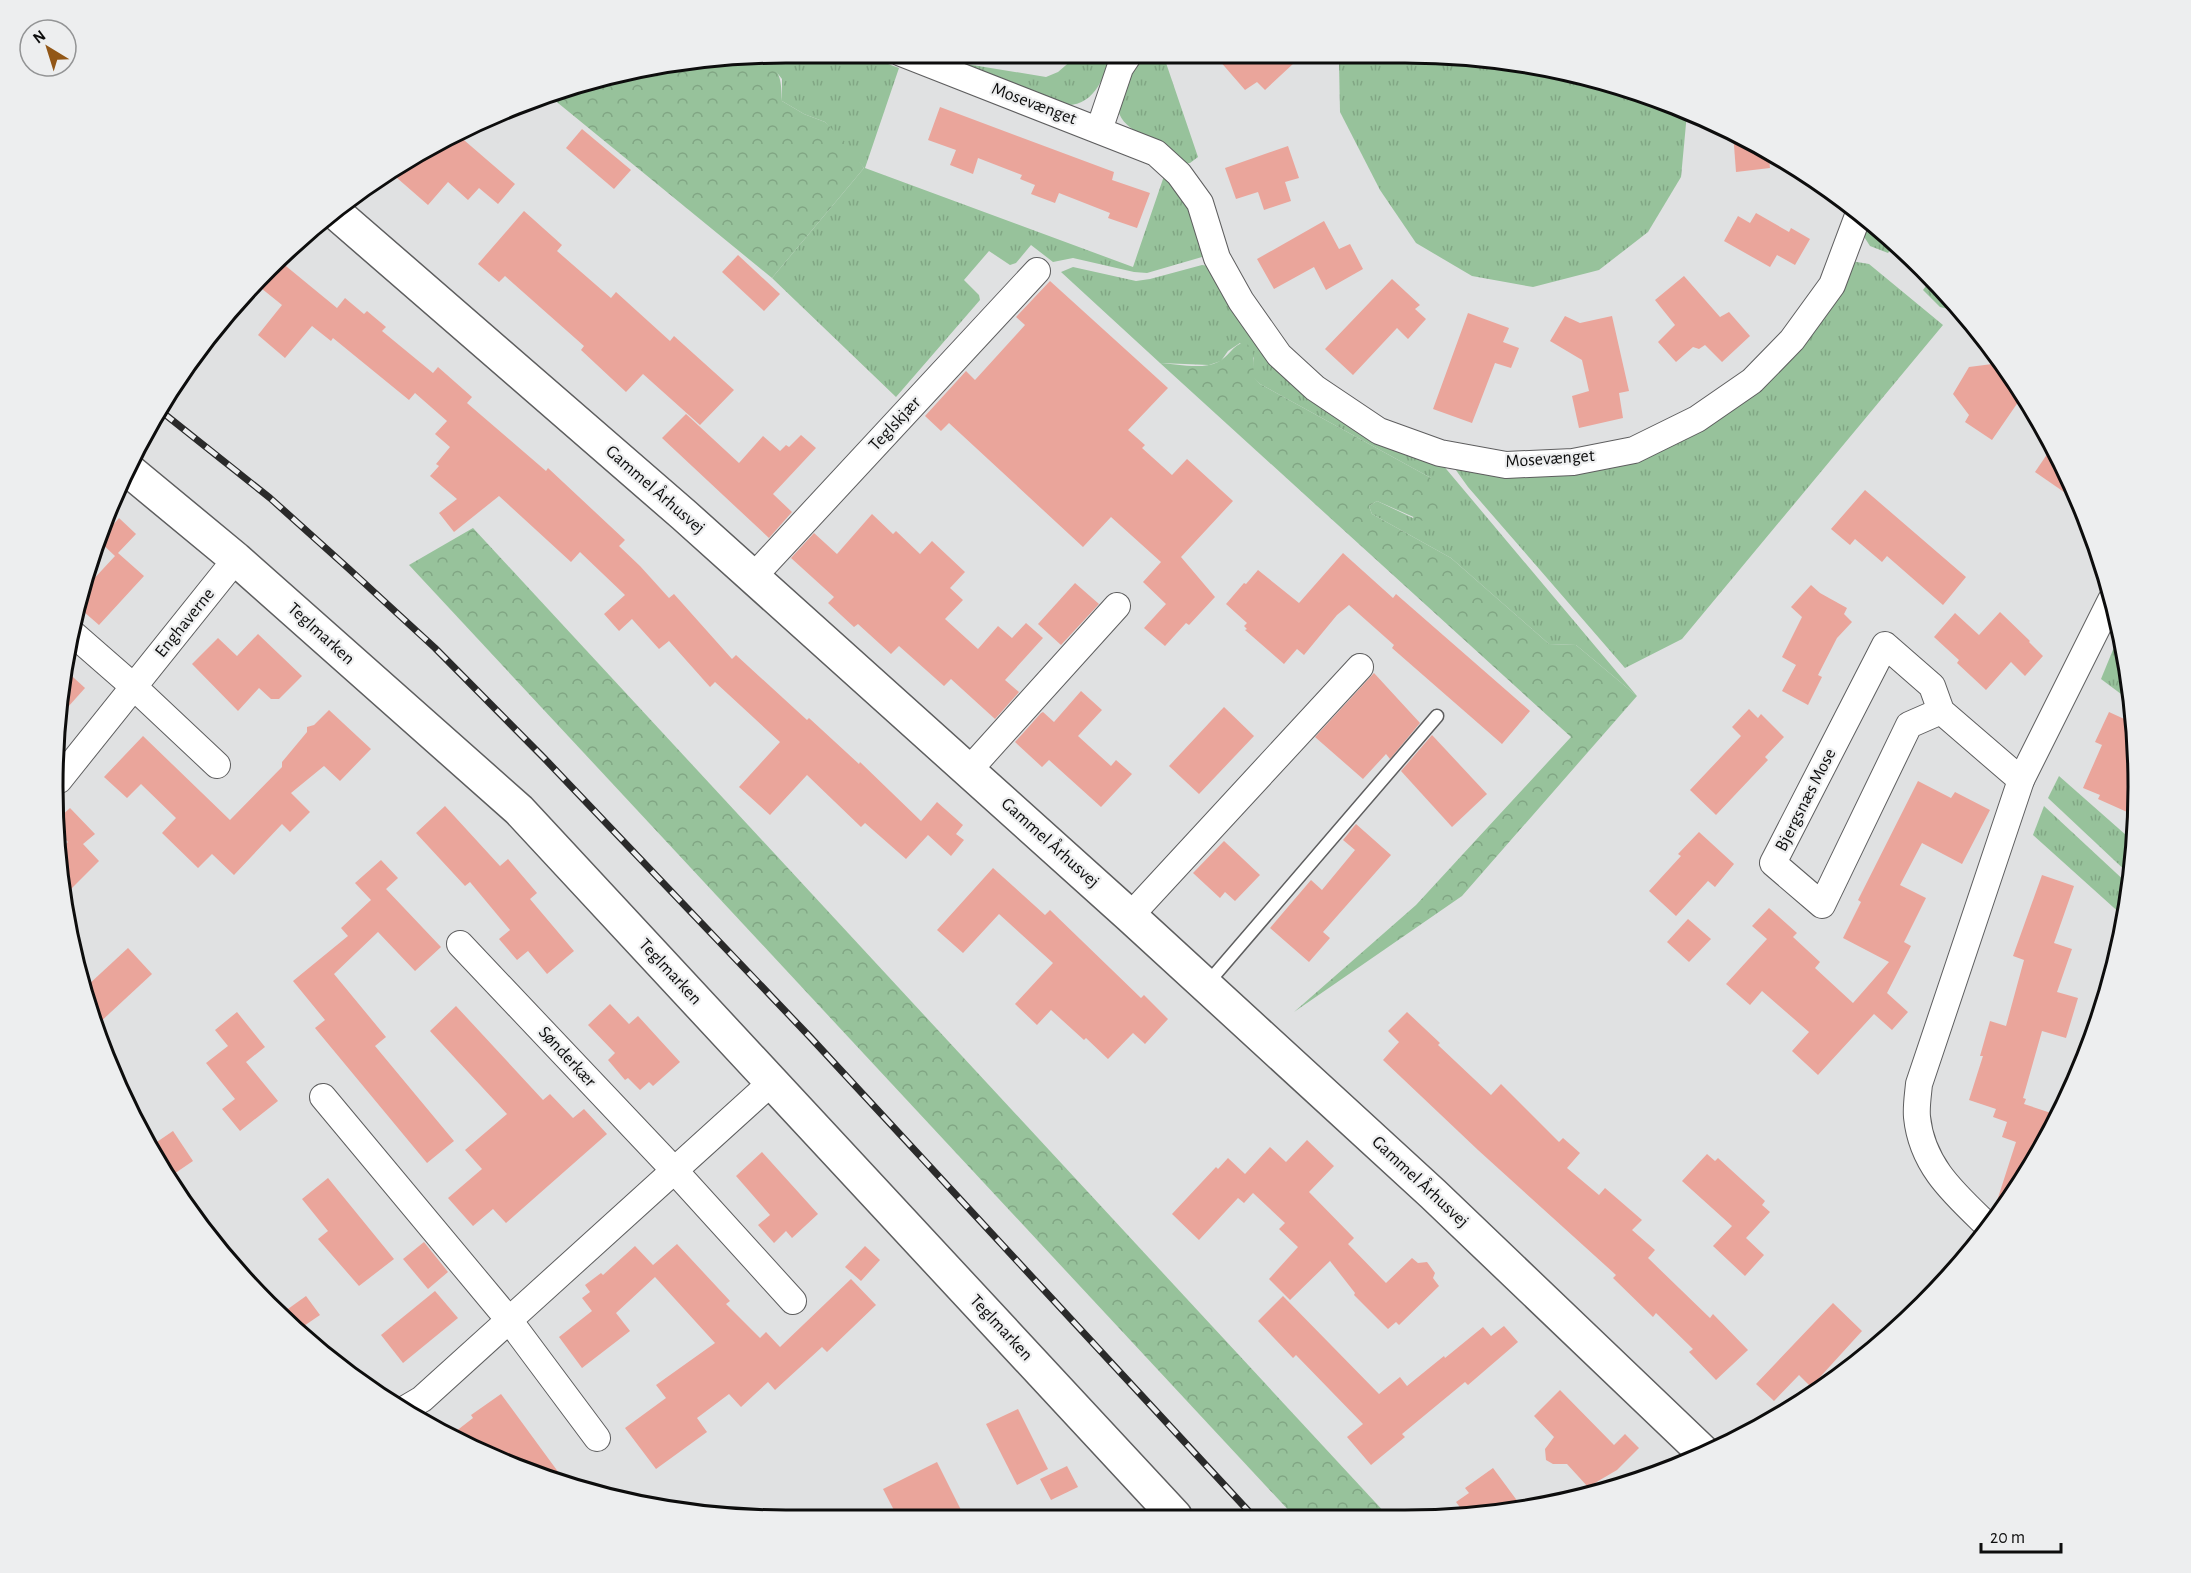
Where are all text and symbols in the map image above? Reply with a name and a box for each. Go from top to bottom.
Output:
north arrow [18,18,78,78]
text: N [30,27,49,47]
street label: Mosevænget [989,80,1079,128]
street label: Teglskjær [866,393,924,455]
street label: Gammel Århusvej [602,440,710,538]
street label: Mosevænget [1505,447,1595,471]
street label: Enghaverne [152,585,218,661]
street label: Teglmarken [284,600,358,668]
street label: Bjergsnæs Mose [1772,746,1840,854]
street label: Gammel Århusvej [998,792,1104,891]
street label: Teglmarken [635,936,705,1008]
street label: Sønderkær [535,1023,599,1091]
street label: Gammel Århusvej [1368,1131,1474,1231]
street label: Teglmarken [966,1292,1036,1364]
scale bar [1981,1516,2060,1554]
text: 20 m [1990,1529,2025,1547]

